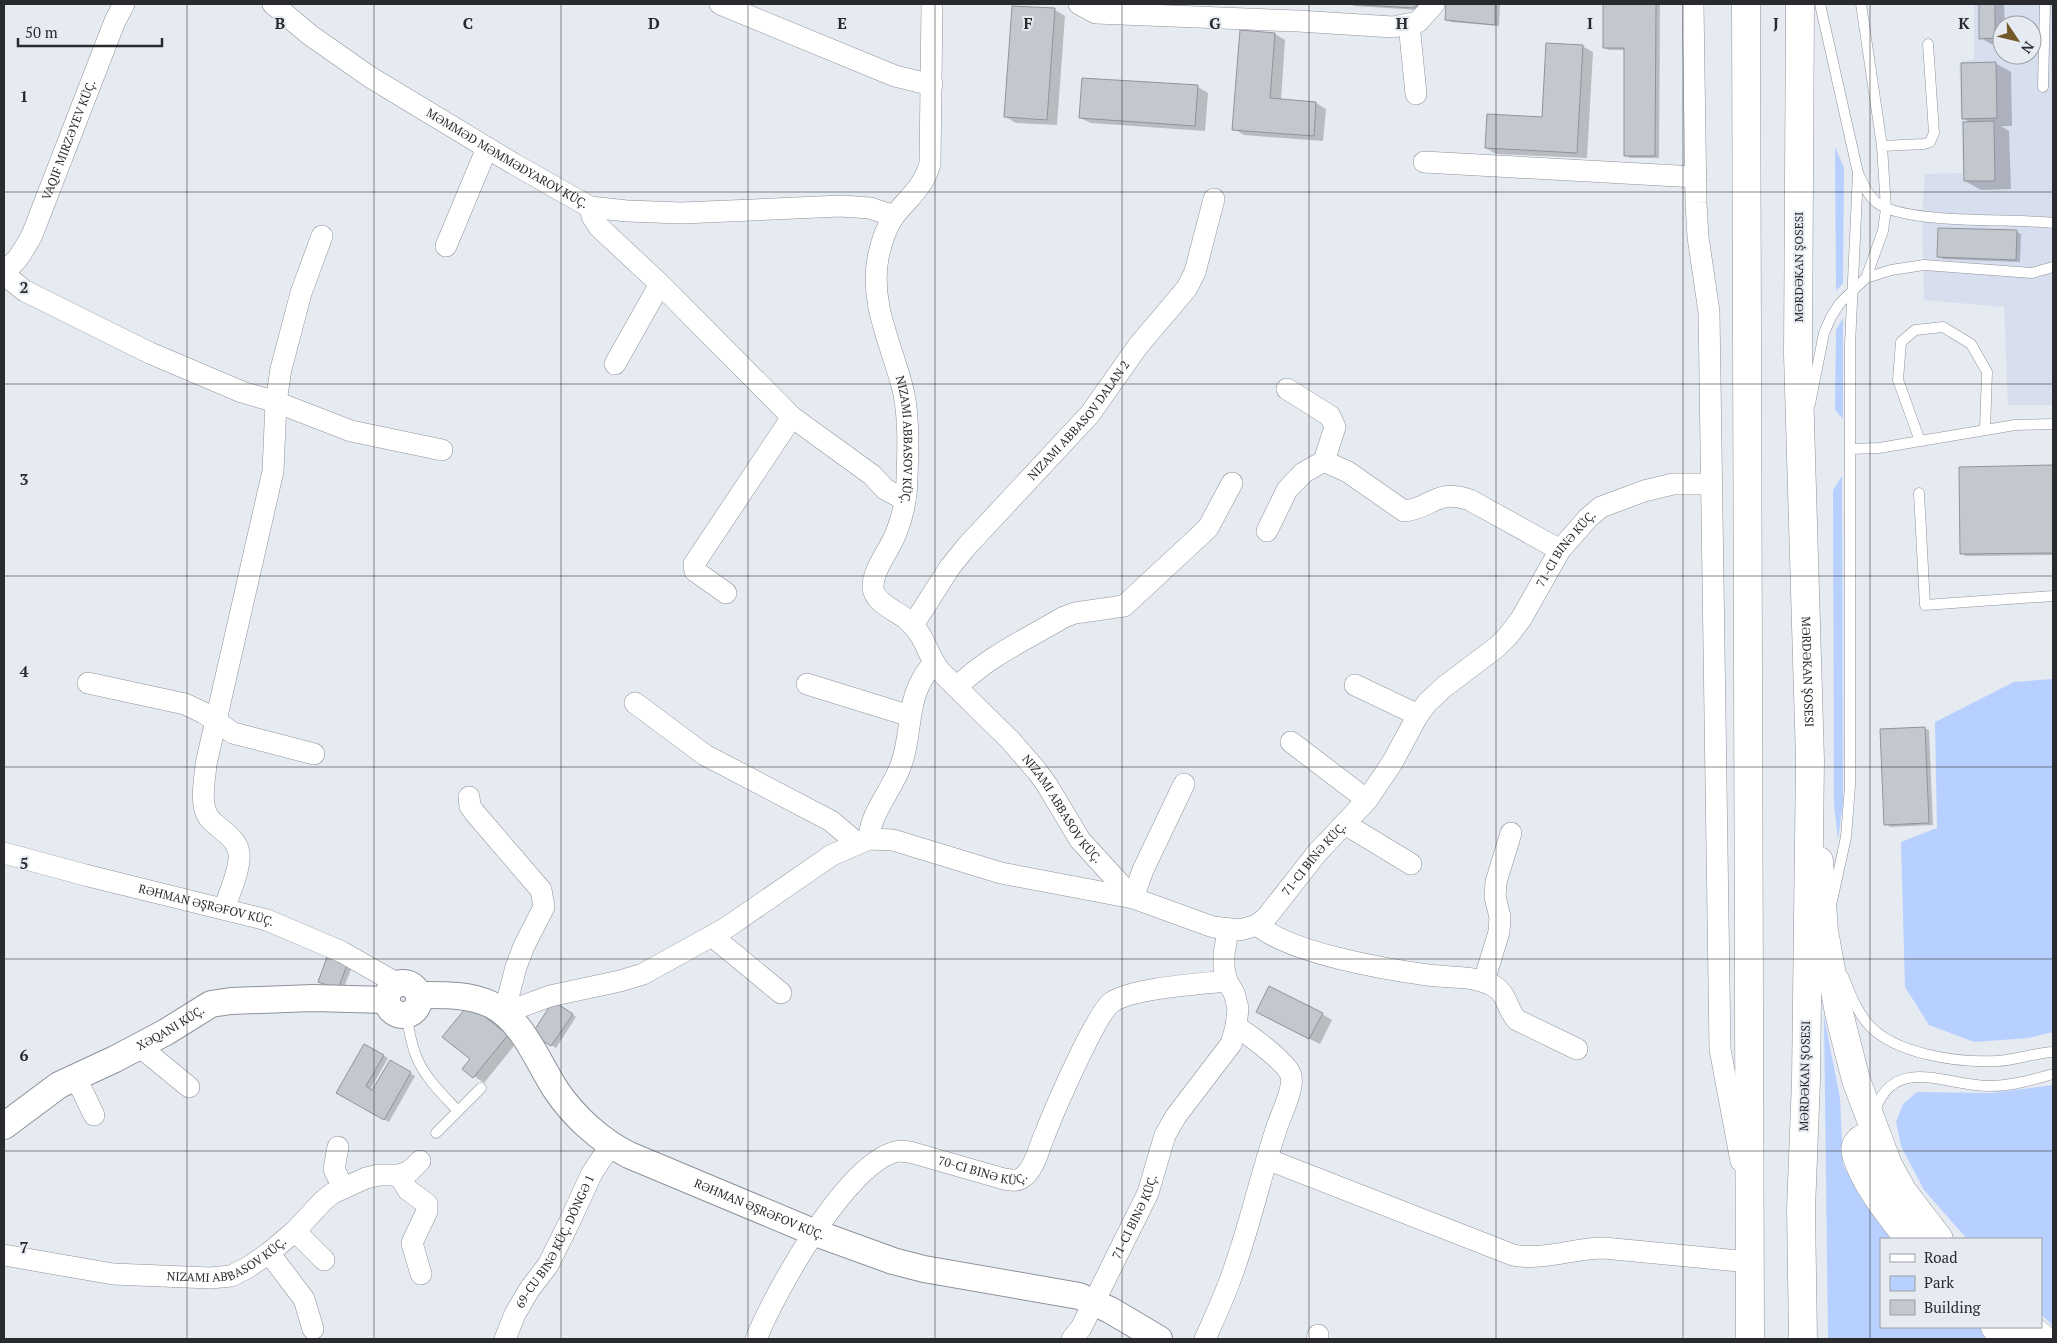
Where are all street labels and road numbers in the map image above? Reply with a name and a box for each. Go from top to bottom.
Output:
street label: VAQIF MIRZƏYEV KÜÇ. [38,77,98,202]
street label: MƏMMƏD MƏMMƏDYAROV KÜÇ. [424,105,591,211]
street label: MƏRDƏKAN ŞOSESI [1791,212,1806,322]
street label: NIZAMI ABBASOV DALAN 2 [1024,358,1132,483]
street label: NIZAMI ABBASOV KÜÇ. [893,374,916,506]
street label: 71-CI BINƏ KÜÇ. [1533,507,1599,589]
street label: MƏRDƏKAN ŞOSESI [1799,616,1817,727]
street label: NIZAMI ABBASOV KÜÇ. [1019,751,1105,866]
street label: 71-CI BINƏ KÜÇ. [1278,819,1349,898]
street label: RƏHMAN ƏŞRƏFOV KÜÇ. [137,881,277,929]
street label: XƏQANI KÜÇ. [134,1002,207,1053]
street label: MƏRDƏKAN ŞOSESI [1796,1021,1813,1131]
street label: 70-CI BINƏ KÜÇ. [936,1152,1030,1187]
street label: 69-CU BINƏ KÜÇ. DÖNGƏ 1 [512,1172,597,1311]
street label: 71-CI BINƏ KÜÇ. [1108,1173,1160,1261]
street label: RƏHMAN ƏŞRƏFOV KÜÇ. [692,1175,826,1242]
street label: NIZAMI ABBASOV KÜÇ. [166,1234,289,1285]

